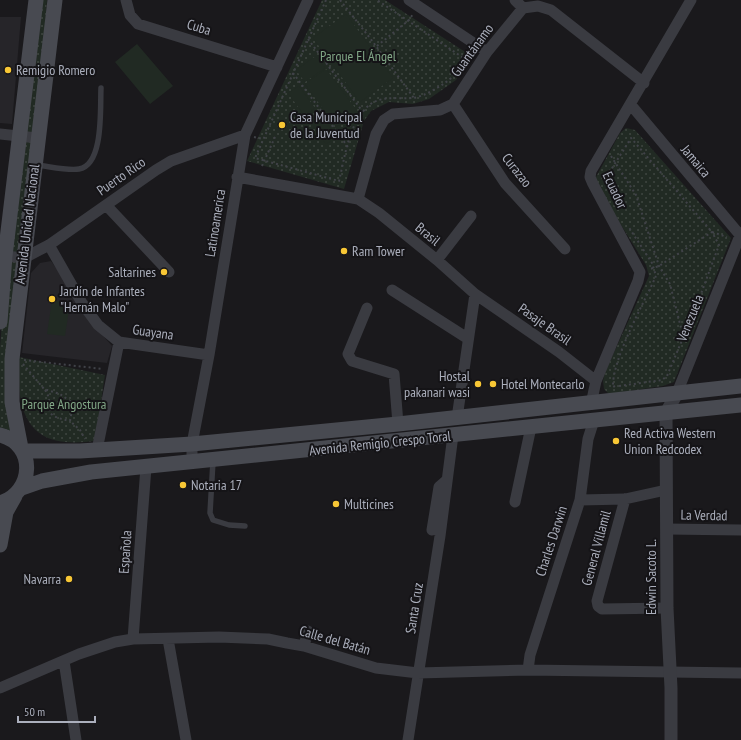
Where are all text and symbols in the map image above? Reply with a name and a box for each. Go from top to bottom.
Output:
street label: Cuba [185,15,213,39]
street label: Guantánamo [447,20,497,80]
park label: Parque El Ángel [320,47,397,65]
place label: Remigio Romero [16,61,95,79]
marker: Remigio Romero [3,65,13,75]
place label: Casa Municipal de la Juventud [290,108,363,142]
marker: Casa Municipal de la Juventud [277,120,287,130]
street label: Jamaica [676,140,715,181]
street label: Curazao [498,149,536,191]
street label: Puerto Rico [93,153,149,199]
street label: Avenida Unidad Nacional [11,162,43,285]
street label: Ecuador [599,169,631,211]
street label: Latinoamerica [201,188,229,258]
street label: Brasil [412,218,445,250]
place label: Ram Tower [352,242,405,260]
marker: Ram Tower [339,246,349,256]
place label: Saltarines [108,263,156,281]
marker: Saltarines [159,267,169,277]
place label: Jardín de Infantes "Hernán Malo" [59,282,145,316]
street label: Venezuela [672,292,708,345]
marker: Jardín de Infantes "Hernán Malo" [47,294,57,304]
street label: Pasaje Brasil [515,299,576,349]
street label: Guayana [131,320,175,344]
place label: Hostal pakanari wasi [404,367,471,401]
place label: Hotel Montecarlo [501,375,585,393]
marker: Hostal pakanari wasi [473,379,483,389]
marker: Hotel Montecarlo [488,379,498,389]
park label: Parque Angostura [22,395,106,413]
place label: Red Activa Western Union Redcodex [624,424,716,458]
street label: Avenida Remigio Crespo Toral [308,427,452,459]
marker: Red Activa Western Union Redcodex [611,436,621,446]
place label: Notaria 17 [191,476,242,494]
marker: Notaria 17 [178,480,188,490]
place label: Multicines [344,495,394,513]
marker: Multicines [331,499,341,509]
street label: Charles Darwin [531,504,571,578]
street label: La Verdad [680,506,728,524]
street label: General Villamil [577,508,615,588]
street label: Española [115,530,135,574]
street label: Edwin Sacoto L. [642,539,660,615]
place label: Navarra [24,570,61,588]
marker: Navarra [64,574,74,584]
street label: Santa Cruz [401,581,427,635]
street label: Calle del Batán [297,621,373,659]
scale bar [18,698,95,724]
text: 50 m [24,704,45,719]

